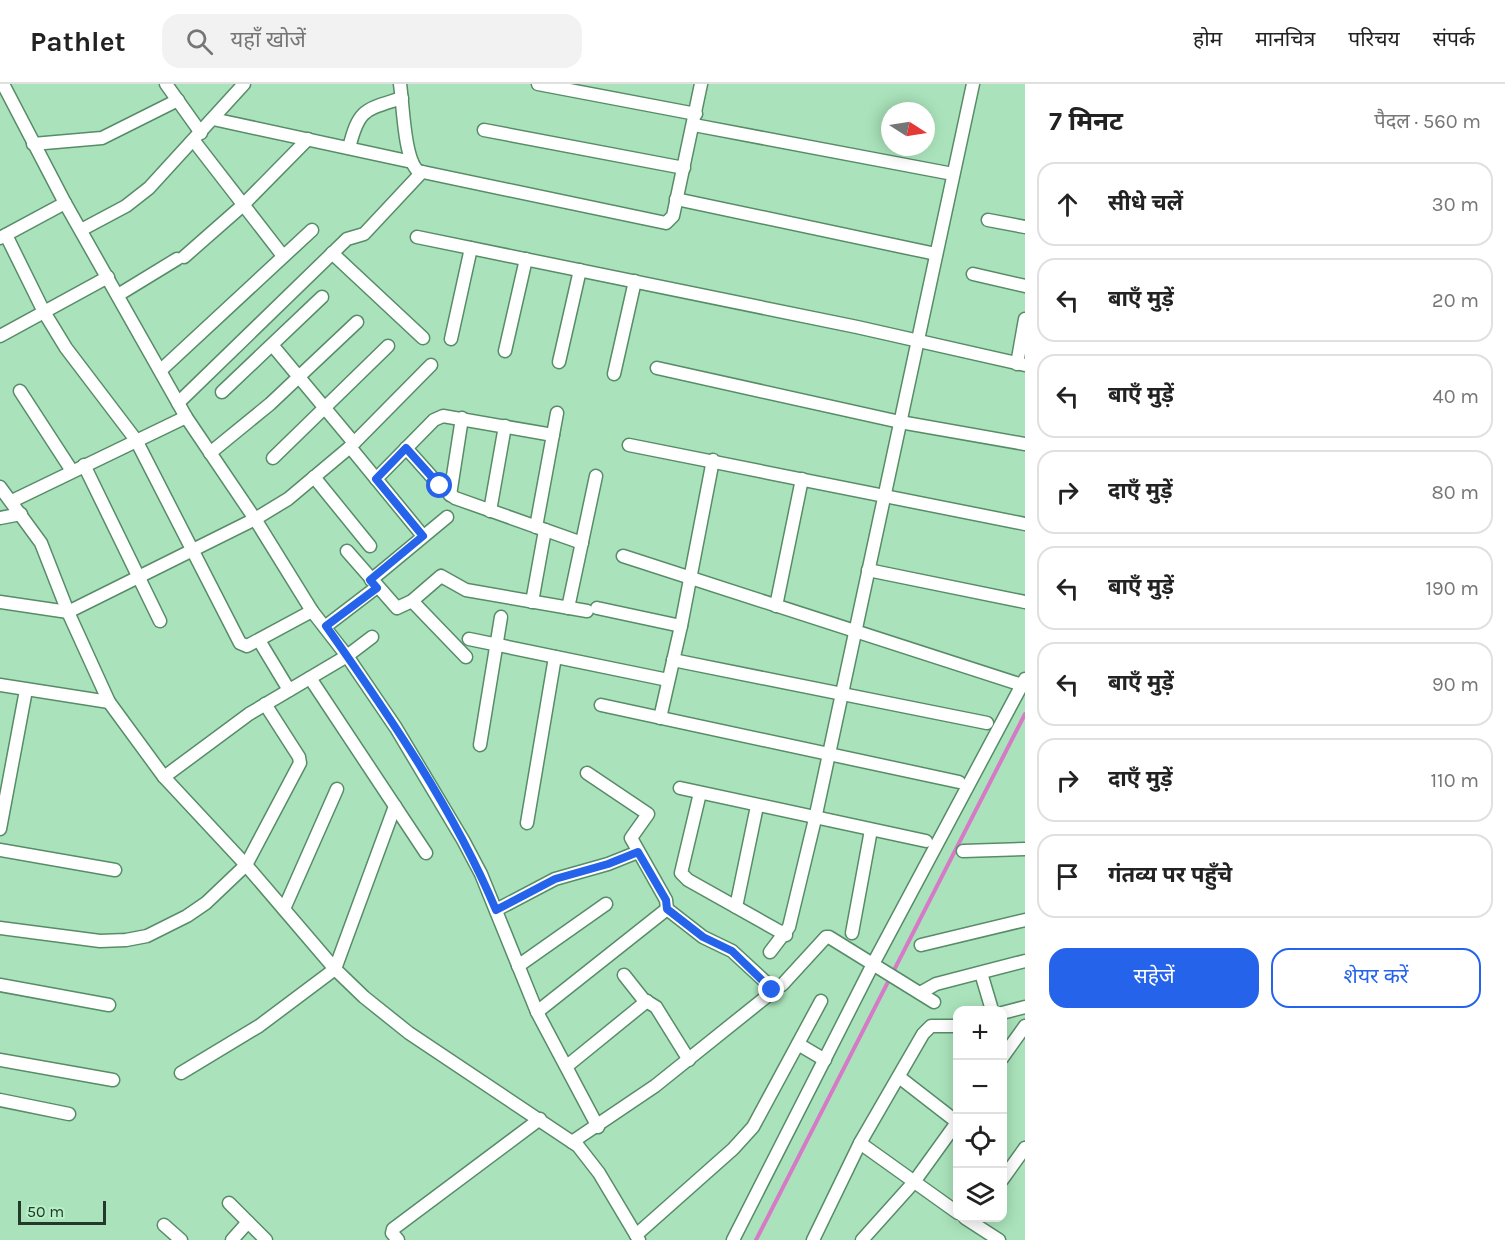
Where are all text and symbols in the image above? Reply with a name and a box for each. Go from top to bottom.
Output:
search box [162,14,582,68]
text: Pathlet [30,25,126,58]
icon: search [183,25,216,58]
text: यहाँ खोजें [231,27,306,53]
text: होम [1193,27,1222,51]
text: मानचित्र [1255,27,1315,51]
text: परिचय [1348,27,1400,51]
text: संपर्क [1433,27,1475,51]
north arrow [881,102,935,156]
text: 7 मिनट [1049,106,1123,137]
text: पैदल · 560 m [1374,110,1481,133]
icon: ahead [1051,188,1084,221]
text: सीधे चलें [1108,190,1183,216]
text: 30 m [1432,193,1479,216]
icon: left [1051,284,1084,317]
text: बाएँ मुड़ें [1108,286,1174,312]
text: 20 m [1432,289,1479,312]
icon: left [1051,380,1084,413]
text: बाएँ मुड़ें [1108,382,1174,408]
text: 40 m [1433,385,1479,408]
route start [426,472,452,498]
icon: right [1051,476,1084,509]
text: दाएँ मुड़ें [1108,478,1173,504]
text: 80 m [1431,481,1479,504]
icon: left [1051,572,1084,605]
text: बाएँ मुड़ें [1108,574,1174,600]
text: 190 m [1425,577,1479,600]
icon: left [1051,668,1084,701]
text: बाएँ मुड़ें [1108,670,1174,696]
text: 90 m [1432,673,1479,696]
icon: right [1051,764,1084,797]
text: दाएँ मुड़ें [1108,766,1173,792]
text: 110 m [1430,769,1479,792]
icon: arrive [1051,860,1084,893]
text: गंतव्य पर पहुँचे [1108,862,1232,888]
button: सहेजें [1049,948,1259,1008]
button: शेयर करें [1271,948,1481,1008]
route end [758,976,784,1002]
map controls [953,1006,1007,1222]
button: + [953,1006,1007,1060]
button: − [953,1060,1007,1114]
button: locate [953,1114,1007,1168]
button: layers [953,1168,1007,1222]
scale bar [18,1198,106,1226]
text: 50 m [27,1202,64,1221]

